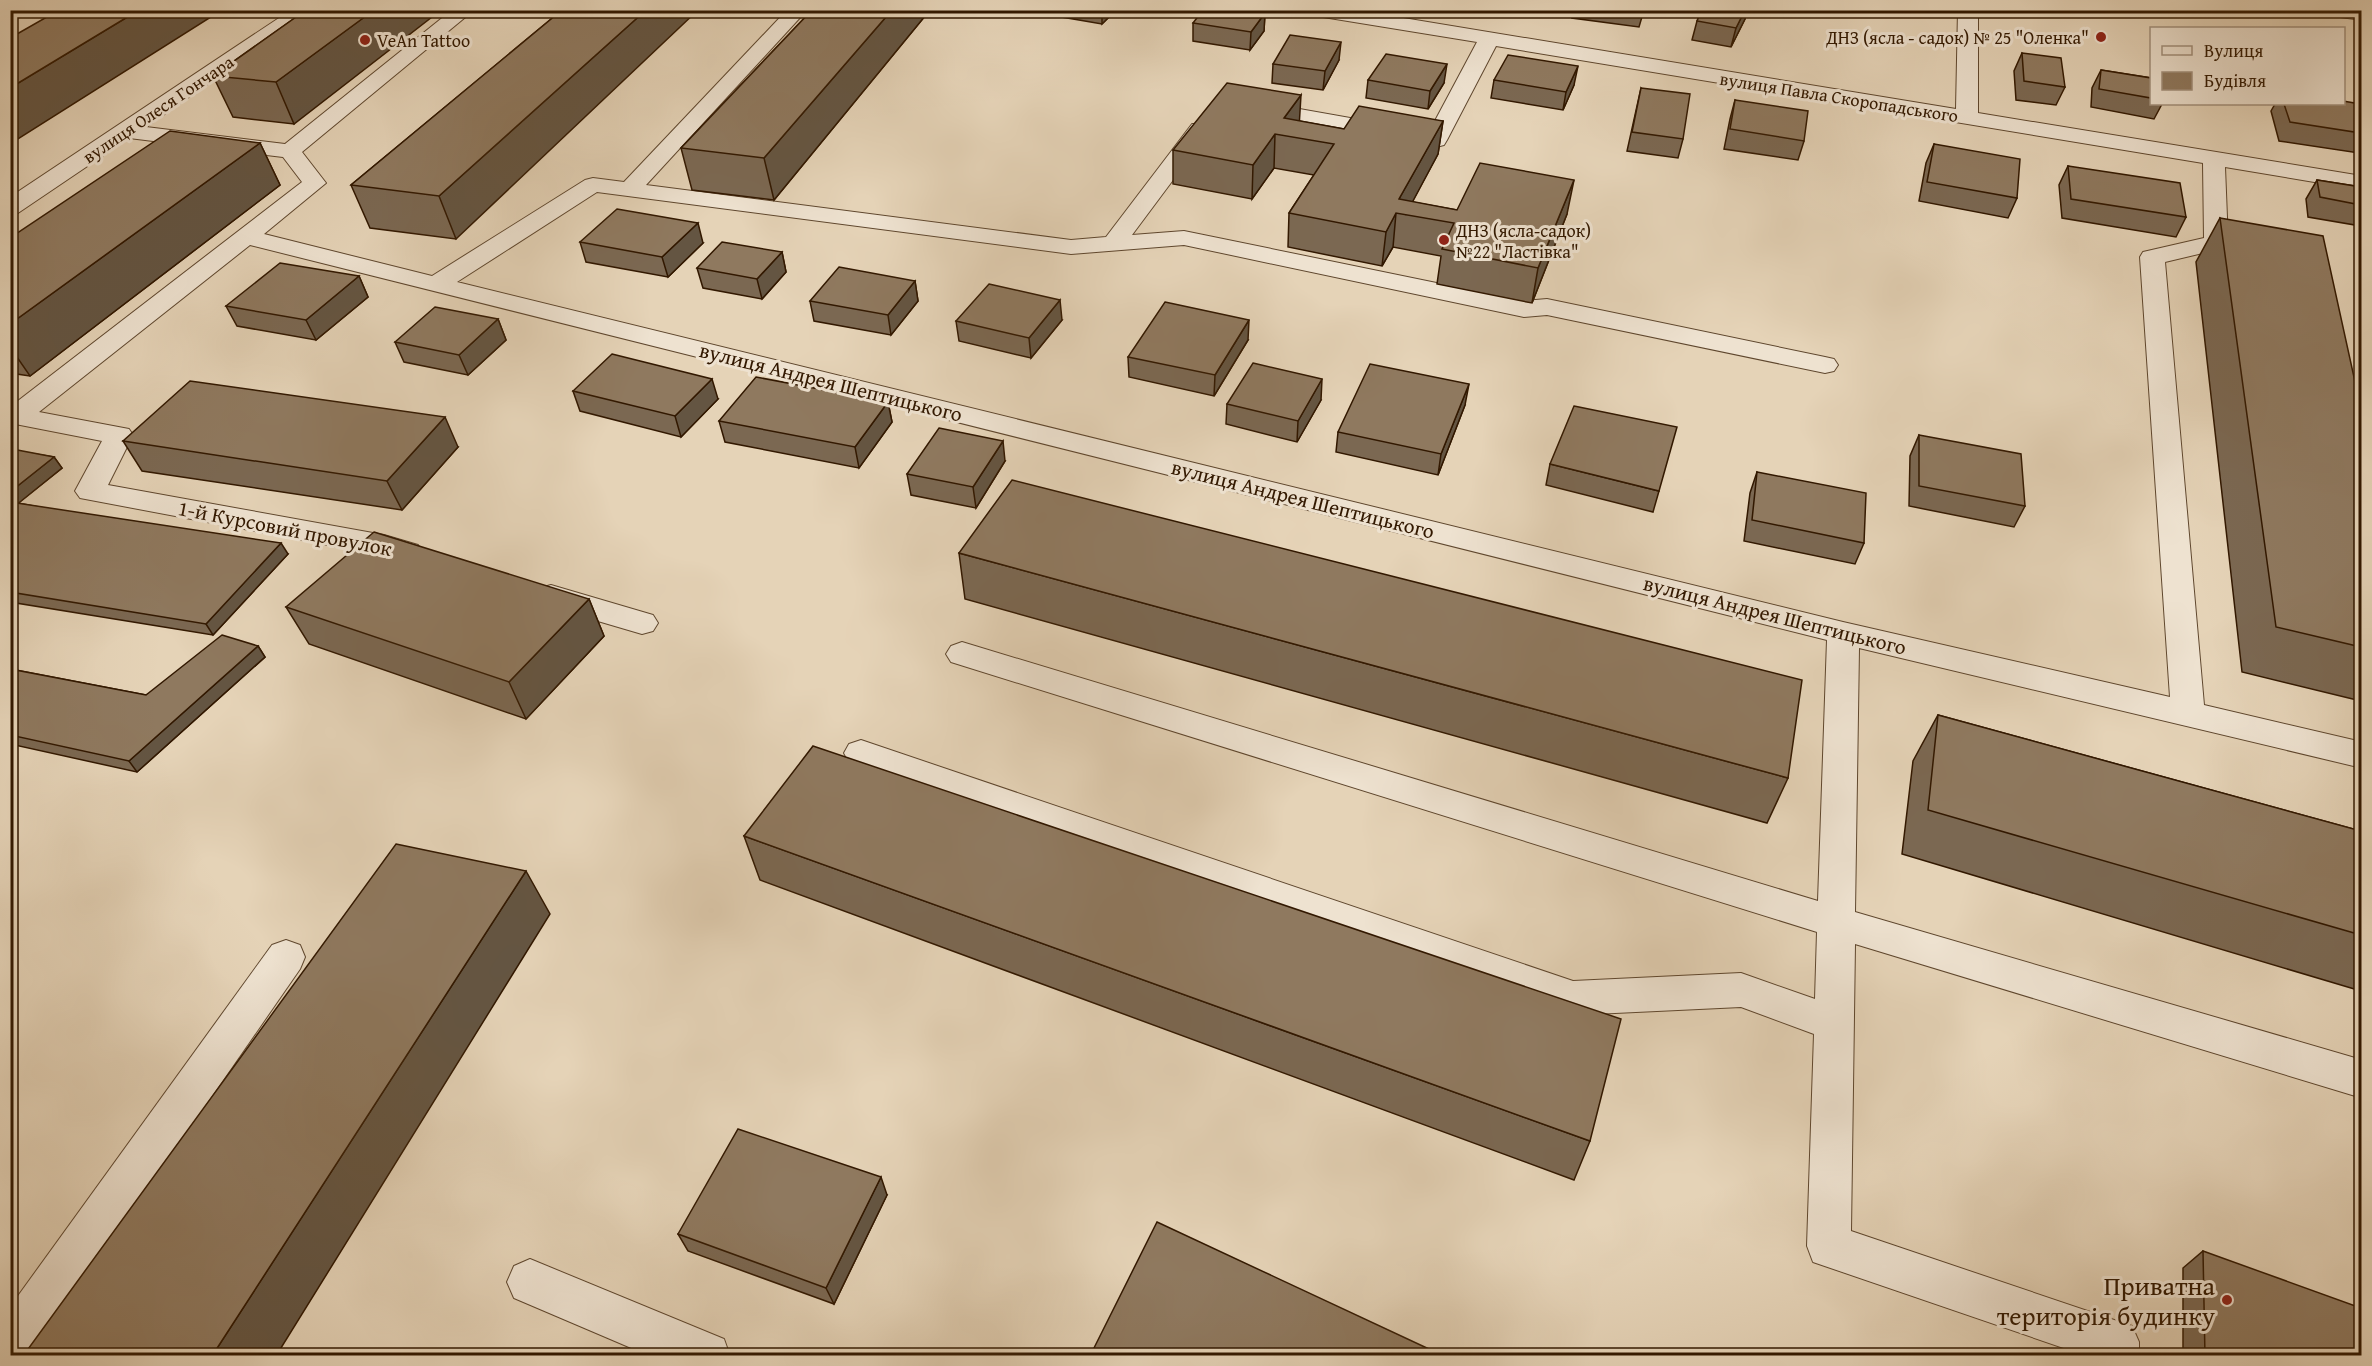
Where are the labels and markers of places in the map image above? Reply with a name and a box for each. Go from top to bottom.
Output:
place label: ДНЗ (ясла - садок) № 25 "Оленка" [1825,24,2089,51]
place label: VeAn Tattoo [377,27,470,54]
marker: ДНЗ (ясла - садок) № 25 "Оленка" [2094,30,2108,44]
marker: VeAn Tattoo [358,33,372,47]
place label: ДНЗ (ясла-садок) №22 "Ластівка" [1455,217,1591,265]
marker: ДНЗ (ясла-садок) №22 "Ластівка" [1437,233,1451,247]
place label: Приватна територія будинку [1997,1266,2216,1335]
marker: Приватна територія будинку [2220,1293,2234,1307]

